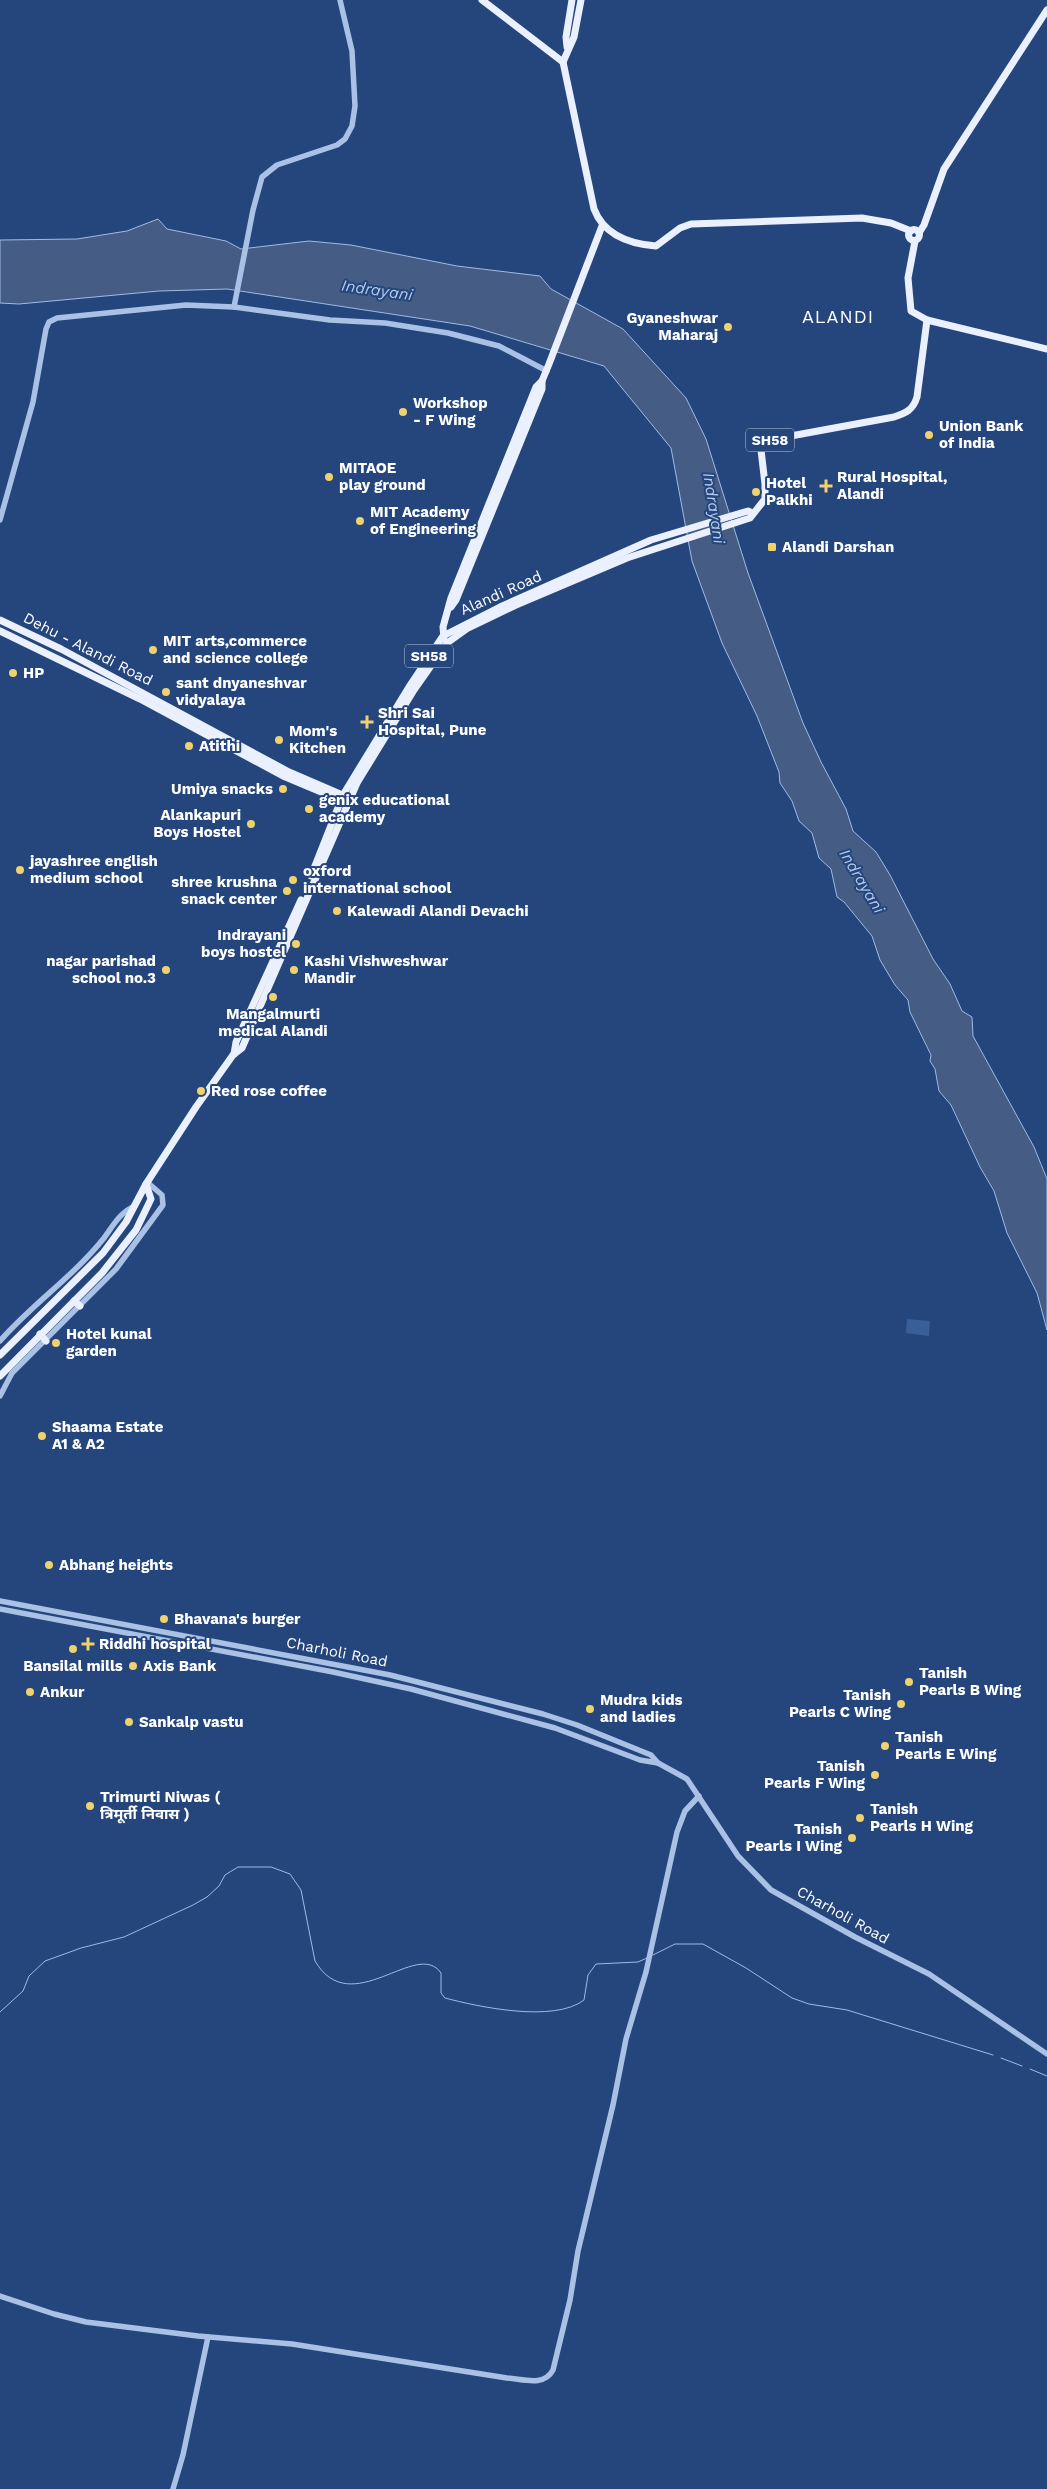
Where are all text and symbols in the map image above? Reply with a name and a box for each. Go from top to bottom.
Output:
water label: Indrayani [340,276,415,305]
district label: ALANDI [802,306,874,327]
place label: Gyaneshwar Maharaj [626,309,719,344]
marker: Gyaneshwar Maharaj [722,321,734,333]
place label: Workshop - F Wing [413,394,488,429]
marker: Workshop - F Wing [397,406,409,418]
place label: Union Bank of India [939,417,1024,452]
road number: SH58 [746,428,794,452]
marker: Union Bank of India [923,429,935,441]
place label: MITAOE play ground [339,459,426,494]
place label: Rural Hospital, Alandi [837,468,947,503]
marker: MITAOE play ground [323,471,335,483]
water label: Indrayani [699,471,729,546]
place label: Hotel Palkhi [766,474,813,509]
marker: Rural Hospital, Alandi [819,479,833,493]
marker: Hotel Palkhi [750,486,762,498]
place label: MIT Academy of Engineering [370,503,477,538]
marker: MIT Academy of Engineering [354,515,366,527]
place label: Alandi Darshan [782,538,894,556]
marker: Alandi Darshan [766,541,778,553]
street label: Alandi Road [457,567,545,619]
street label: Dehu - Alandi Road [20,609,156,689]
place label: MIT arts,commerce and science college [163,632,308,667]
marker: MIT arts,commerce and science college [147,644,159,656]
road number: SH58 [405,644,453,668]
place label: HP [23,664,44,682]
marker: HP [7,667,19,679]
place label: sant dnyaneshvar vidyalaya [175,674,307,709]
marker: sant dnyaneshvar vidyalaya [160,686,172,698]
place label: Shri Sai Hospital, Pune [378,704,487,739]
marker: Shri Sai Hospital, Pune [360,715,374,729]
place label: Mom's Kitchen [289,722,346,757]
marker: Mom's Kitchen [273,734,285,746]
place label: Atithi [199,737,240,755]
marker: Atithi [183,740,195,752]
place label: Umiya snacks [171,780,273,798]
marker: Umiya snacks [277,783,289,795]
place label: genix educational academy [319,791,450,826]
marker: genix educational academy [303,803,315,815]
place label: Alankapuri Boys Hostel [153,806,241,841]
marker: Alankapuri Boys Hostel [245,818,257,830]
water label: Indrayani [835,845,889,917]
place label: jayashree english medium school [28,852,158,887]
place label: oxford international school [303,862,452,897]
marker: jayashree english medium school [14,864,26,876]
place label: shree krushna snack center [171,873,278,908]
marker: oxford international school [287,874,299,886]
marker: shree krushna snack center [281,885,293,897]
place label: Kalewadi Alandi Devachi [347,902,529,920]
marker: Kalewadi Alandi Devachi [331,905,343,917]
place label: Indrayani boys hostel [201,926,286,961]
marker: Indrayani boys hostel [290,938,302,950]
place label: nagar parishad school no.3 [46,952,156,987]
place label: Kashi Vishweshwar Mandir [304,952,449,987]
marker: nagar parishad school no.3 [160,964,172,976]
marker: Kashi Vishweshwar Mandir [288,964,300,976]
marker: Mangalmurti medical Alandi [267,991,279,1003]
place label: Mangalmurti medical Alandi [218,1005,328,1040]
place label: Red rose coffee [211,1082,327,1100]
marker: Red rose coffee [195,1085,207,1097]
place label: Hotel kunal garden [66,1325,152,1360]
marker: Hotel kunal garden [50,1337,62,1349]
place label: Shaama Estate A1 & A2 [52,1418,164,1453]
marker: Shaama Estate A1 & A2 [36,1430,48,1442]
place label: Abhang heights [59,1556,173,1574]
marker: Abhang heights [43,1559,55,1571]
place label: Bhavana's burger [174,1610,301,1628]
marker: Bhavana's burger [158,1613,170,1625]
street label: Charholi Road [285,1633,389,1671]
place label: Riddhi hospital [99,1635,211,1653]
marker: Riddhi hospital [81,1637,95,1651]
marker: Bansilal mills [67,1643,79,1655]
place label: Bansilal mills [23,1657,123,1675]
place label: Axis Bank [143,1657,217,1675]
marker: Axis Bank [127,1660,139,1672]
place label: Tanish Pearls B Wing [919,1664,1022,1699]
marker: Tanish Pearls B Wing [903,1676,915,1688]
place label: Ankur [40,1683,85,1701]
marker: Ankur [24,1686,36,1698]
place label: Tanish Pearls C Wing [789,1686,892,1721]
place label: Mudra kids and ladies [600,1691,683,1726]
marker: Tanish Pearls C Wing [895,1698,907,1710]
marker: Mudra kids and ladies [584,1703,596,1715]
place label: Sankalp vastu [139,1713,244,1731]
marker: Sankalp vastu [123,1716,135,1728]
place label: Tanish Pearls E Wing [895,1728,997,1763]
marker: Tanish Pearls E Wing [879,1740,891,1752]
place label: Tanish Pearls F Wing [764,1757,866,1792]
marker: Tanish Pearls F Wing [869,1769,881,1781]
place label: Trimurti Niwas ( त्रिमूर्ती निवास ) [100,1788,220,1824]
marker: Trimurti Niwas ( त्रिमूर्ती निवास ) [84,1800,96,1812]
place label: Tanish Pearls H Wing [870,1800,974,1835]
marker: Tanish Pearls H Wing [854,1812,866,1824]
place label: Tanish Pearls I Wing [745,1820,843,1855]
marker: Tanish Pearls I Wing [846,1832,858,1844]
street label: Charholi Road [794,1882,892,1948]

